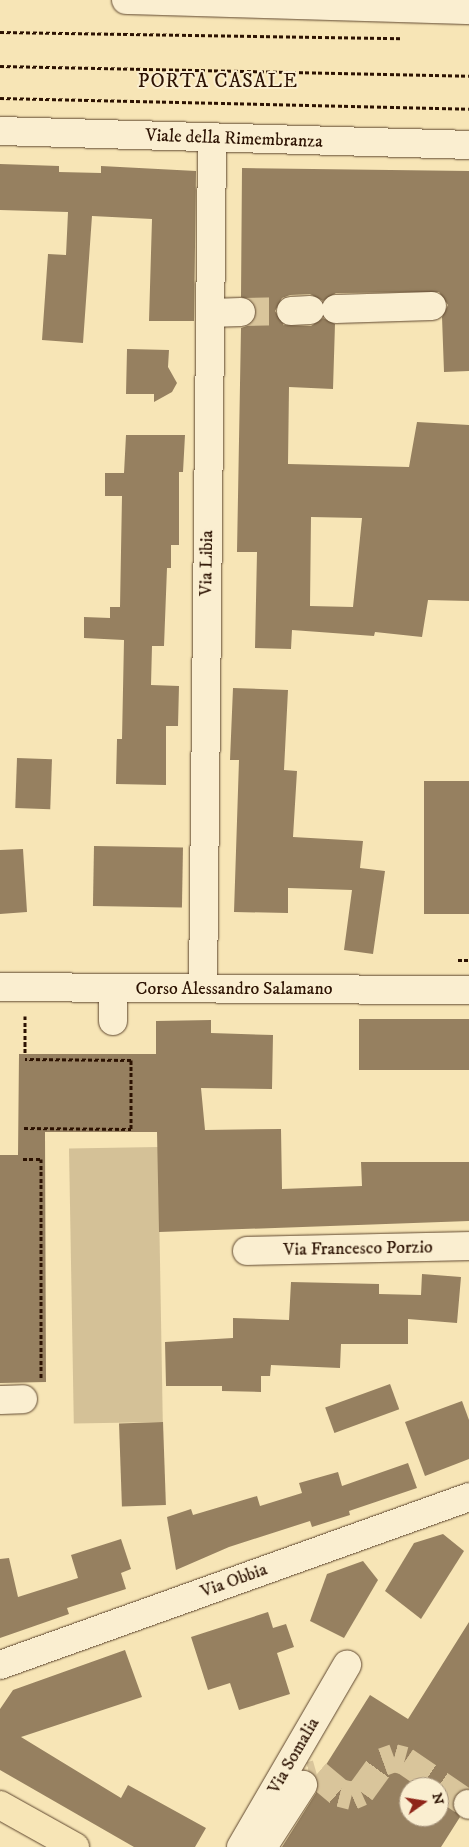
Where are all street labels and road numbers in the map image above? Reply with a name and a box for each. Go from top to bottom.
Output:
street label: Viale della Rimembranza [145,125,323,153]
street label: Via Libia [196,530,218,596]
street label: Corso Alessandro Salamano [136,978,332,1000]
street label: Via Francesco Porzio [283,1237,433,1261]
street label: Via Obbia [198,1559,270,1603]
street label: Via Somalia [264,1714,324,1798]

